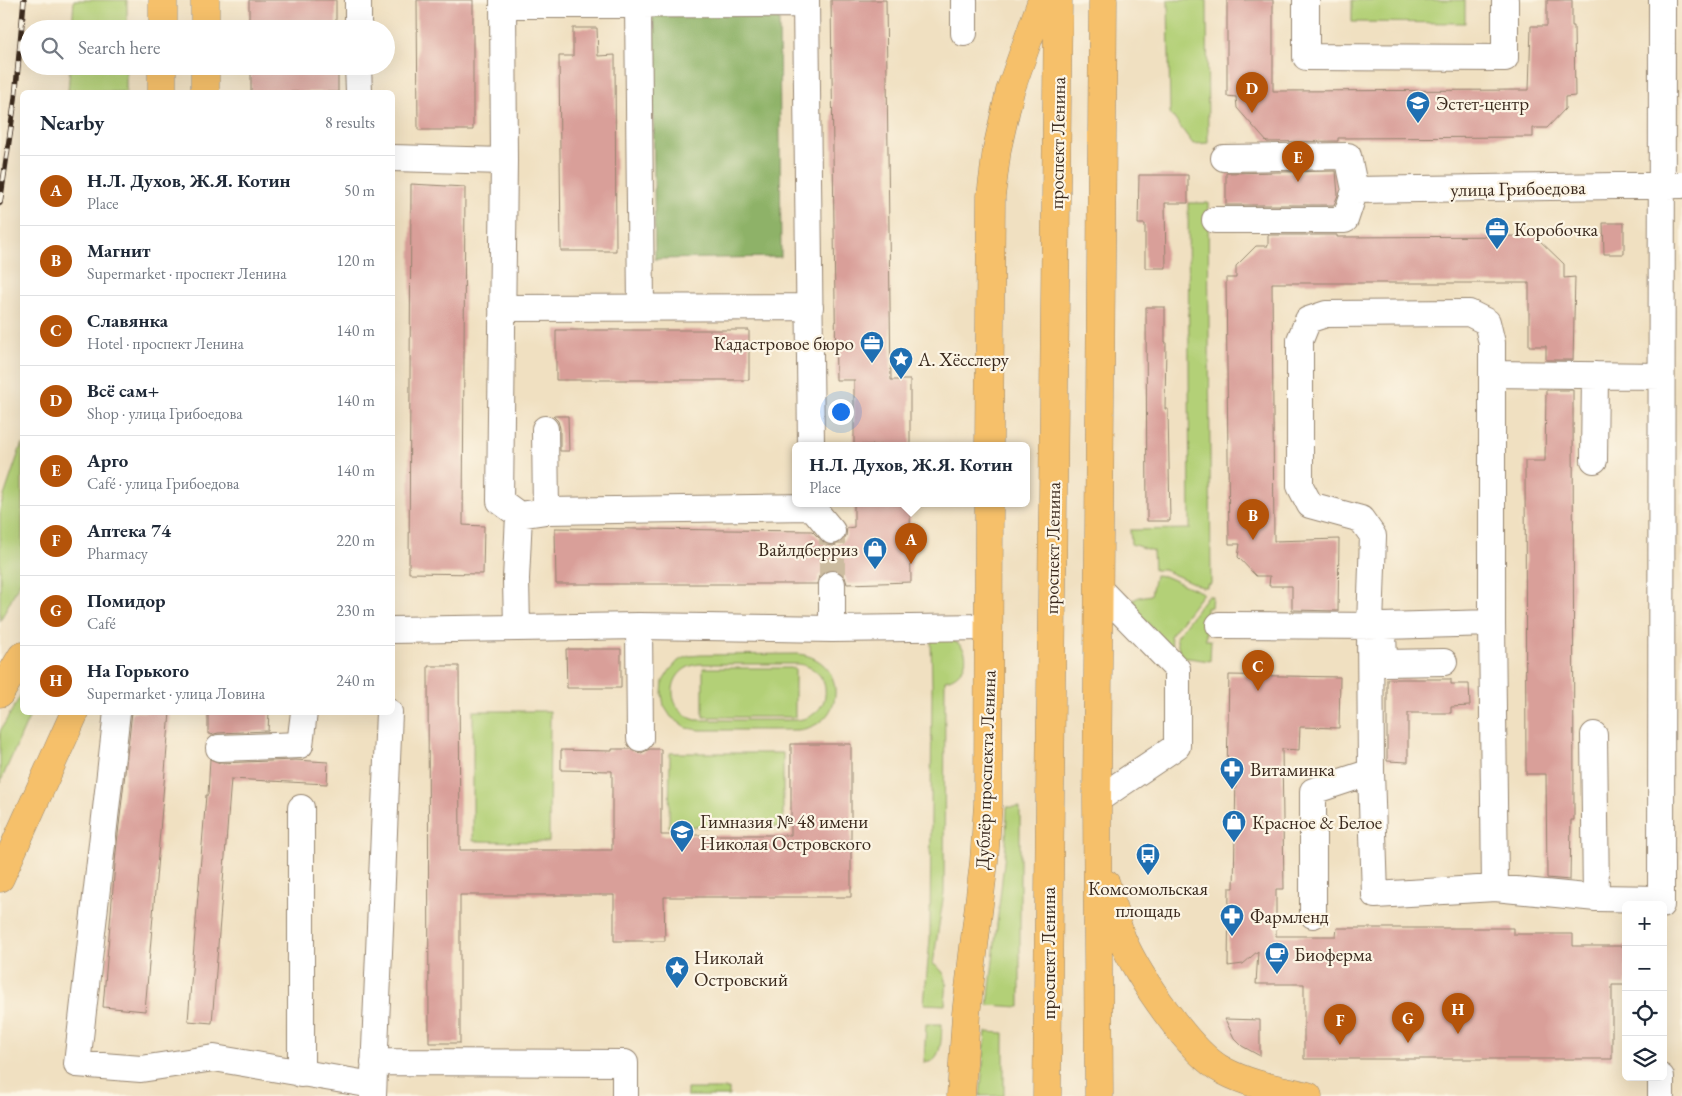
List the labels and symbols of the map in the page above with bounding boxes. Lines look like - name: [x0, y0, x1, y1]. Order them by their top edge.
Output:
- pin: D: [1236, 72, 1268, 113]
- street label: проспект Ленина: [1044, 76, 1071, 209]
- school or university icon: Эстет-центр: [1405, 90, 1431, 124]
- place label: Эстет-центр: [1436, 91, 1529, 116]
- pin: E: [1282, 141, 1314, 182]
- street label: улица Грибоедова: [1450, 175, 1586, 202]
- office icon: Коробочка: [1484, 216, 1510, 250]
- place label: Коробочка: [1514, 217, 1599, 242]
- office icon: Кадастровое бюро: [859, 330, 885, 364]
- place label: Кадастровое бюро: [713, 331, 854, 356]
- place icon: А. Хёсслеру: [888, 346, 914, 380]
- place label: А. Хёсслеру: [917, 347, 1010, 372]
- your location: [828, 399, 854, 425]
- street label: проспект Ленина: [1039, 481, 1066, 614]
- pin: B: [1237, 499, 1269, 540]
- pin: A: [895, 523, 927, 564]
- shop icon: Вайлдберриз: [862, 536, 888, 570]
- place label: Вайлдберриз: [758, 537, 858, 562]
- pin: C: [1242, 650, 1274, 691]
- street label: Дублёр проспекта Ленина: [970, 669, 1002, 871]
- pharmacy icon: Витаминка: [1219, 756, 1245, 790]
- place label: Витаминка: [1250, 757, 1335, 782]
- place label: Гимназия № 48 имени Николая Островского: [700, 809, 871, 856]
- shop icon: Красное & Белое: [1221, 809, 1247, 843]
- place label: Красное & Белое: [1252, 810, 1382, 835]
- school or university icon: Гимназия № 48 имени Николая Островского: [669, 819, 695, 853]
- bus stop icon: Комсомольская площадь: [1135, 842, 1161, 876]
- place label: Комсомольская площадь: [1088, 876, 1208, 923]
- street label: проспект Ленина: [1036, 886, 1061, 1019]
- pharmacy icon: Фармленд: [1219, 903, 1245, 937]
- place label: Фармленд: [1250, 904, 1329, 929]
- cafe icon: Биоферма: [1264, 941, 1290, 975]
- place label: Биоферма: [1294, 942, 1373, 967]
- place label: Николай Островский: [694, 945, 788, 992]
- place icon: Николай Островский: [664, 955, 690, 989]
- pin: H: [1442, 993, 1474, 1034]
- pin: G: [1392, 1002, 1424, 1043]
- pin: F: [1324, 1004, 1356, 1045]

